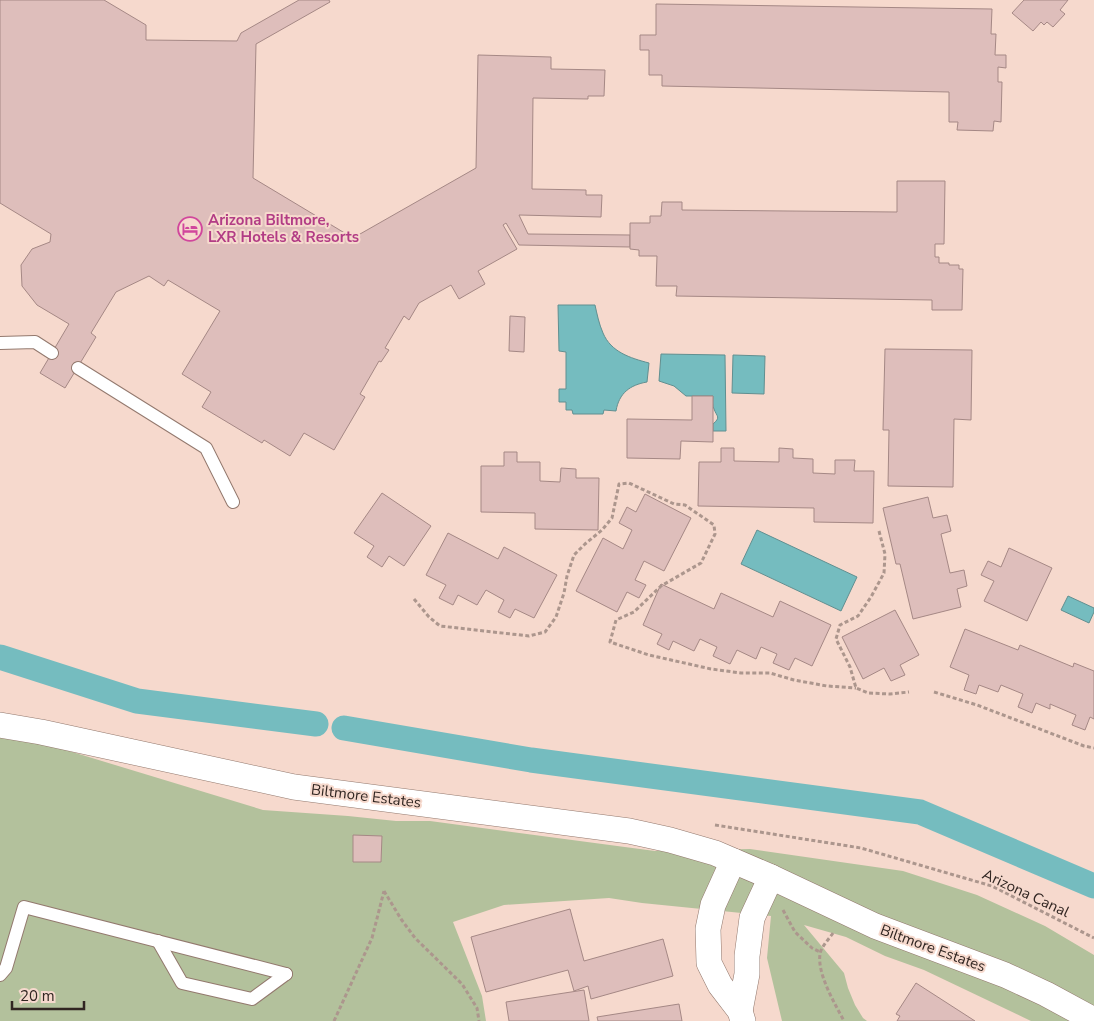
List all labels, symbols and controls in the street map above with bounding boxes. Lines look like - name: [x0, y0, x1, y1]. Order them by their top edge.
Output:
- place label: Arizona Biltmore, LXR Hotels & Resorts: [208, 210, 359, 247]
- hotel icon: Arizona Biltmore, LXR Hotels & Resorts: [177, 216, 203, 242]
- street label: Biltmore Estates: [310, 779, 422, 813]
- street label: Arizona Canal: [979, 864, 1073, 922]
- street label: Biltmore Estates: [878, 920, 988, 976]
- scale bar: [12, 978, 85, 1010]
- text: 20 m: [20, 986, 55, 1006]

